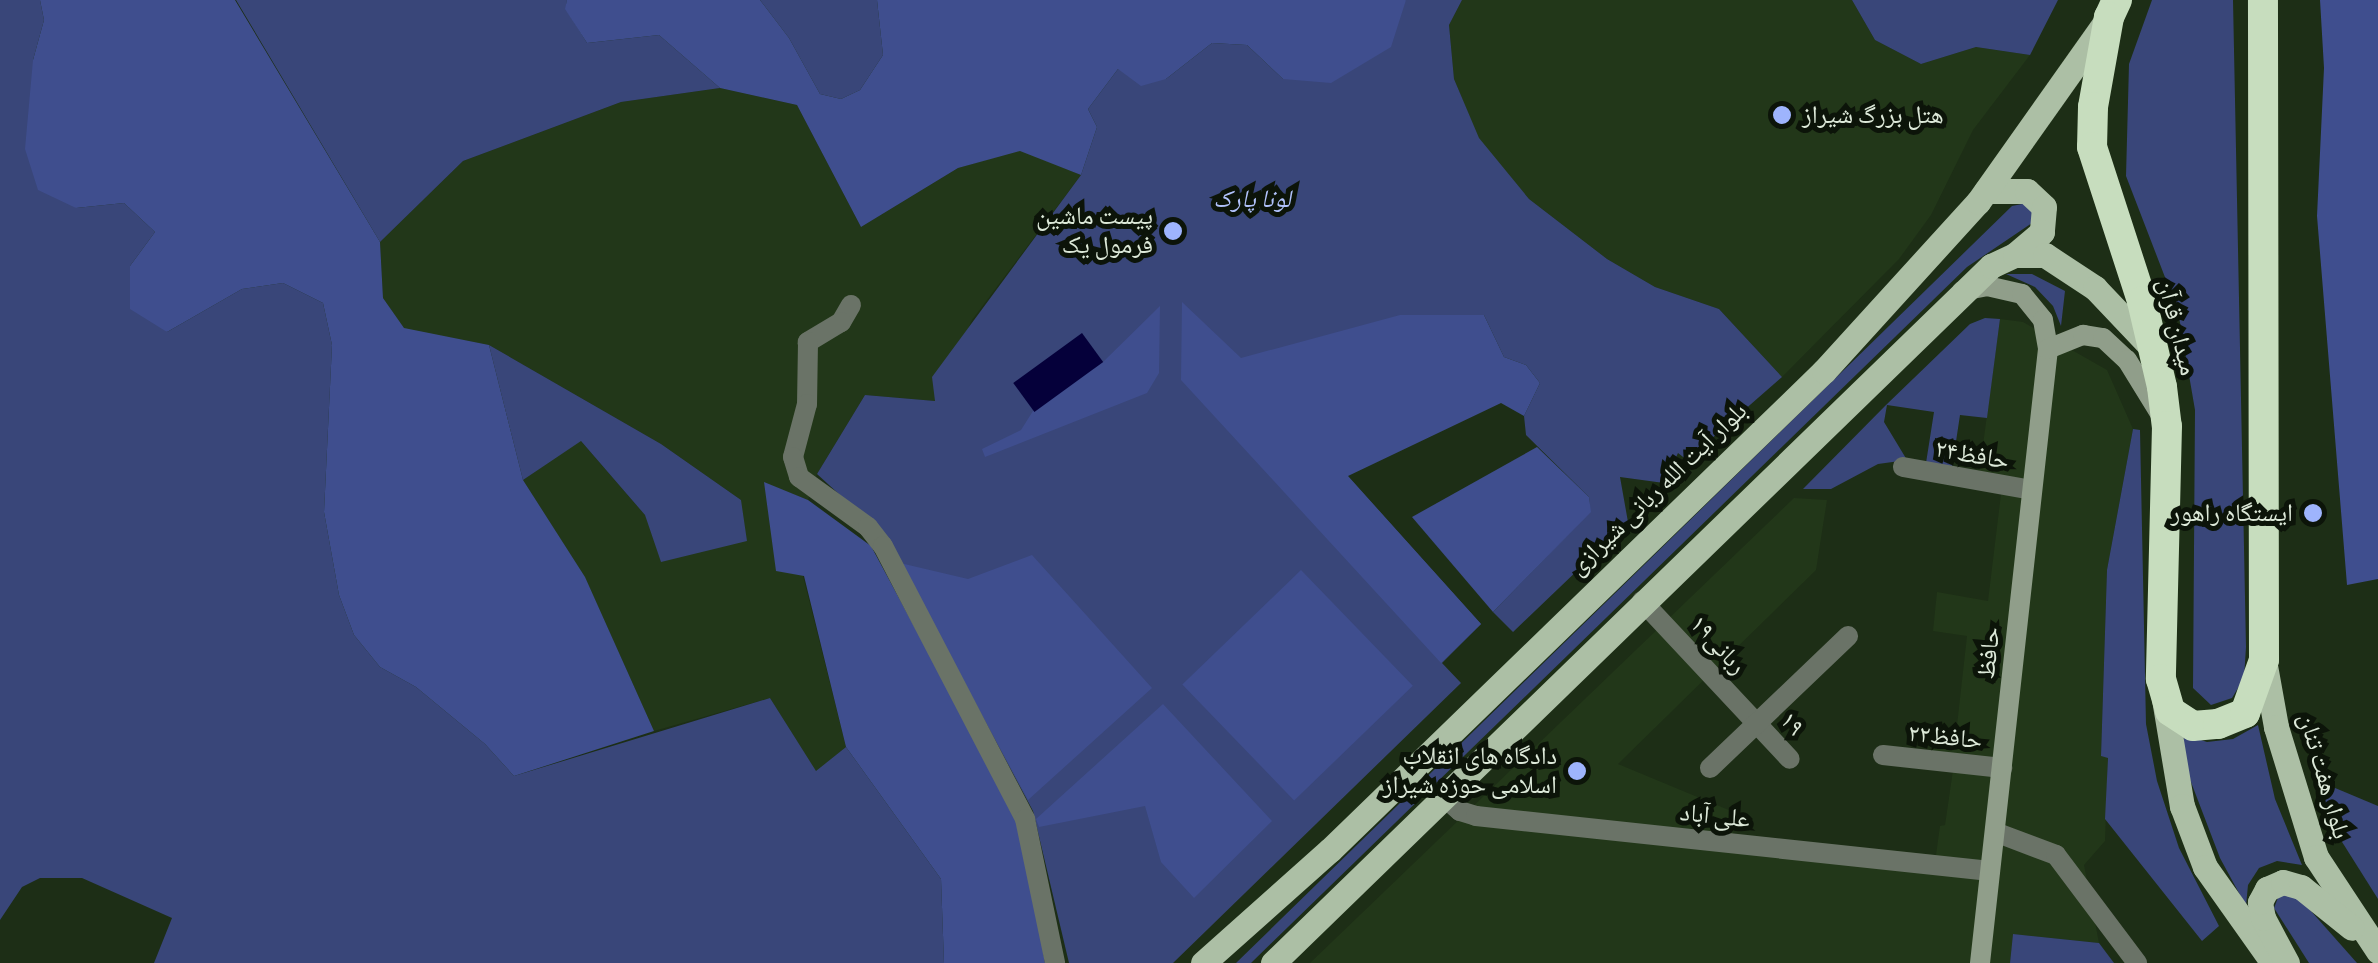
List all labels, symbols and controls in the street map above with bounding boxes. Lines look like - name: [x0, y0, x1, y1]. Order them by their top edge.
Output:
- place label: هتل بزرگ شیراز: [1802, 100, 1944, 130]
- marker: هتل بزرگ شیراز: [1771, 104, 1793, 126]
- park label: لونا پارک: [1213, 184, 1291, 214]
- place label: پیست ماشین فرمول یک: [1036, 202, 1153, 261]
- marker: پیست ماشین فرمول یک: [1162, 220, 1184, 242]
- street label: میدان قرآن: [2151, 275, 2203, 379]
- street label: بلوار آیت الله ربانی شیرازی: [1563, 396, 1753, 582]
- street label: حافظ۲۴: [1933, 434, 2011, 476]
- place label: ایستگاه راهور: [2171, 498, 2293, 528]
- marker: ایستگاه راهور: [2302, 502, 2324, 524]
- street label: ربانی۱۹: [1683, 609, 1753, 681]
- street label: حافظ: [1971, 626, 2007, 680]
- street label: ۱۹: [1773, 706, 1811, 742]
- street label: بلوار هفت تنان: [2292, 710, 2356, 842]
- street label: حافظ۲۲: [1906, 718, 1984, 756]
- place label: دادگاه های انقلاب اسلامی حوزه شیراز: [1383, 742, 1557, 801]
- marker: دادگاه های انقلاب اسلامی حوزه شیراز: [1566, 760, 1588, 782]
- street label: علی آباد: [1679, 797, 1751, 835]

